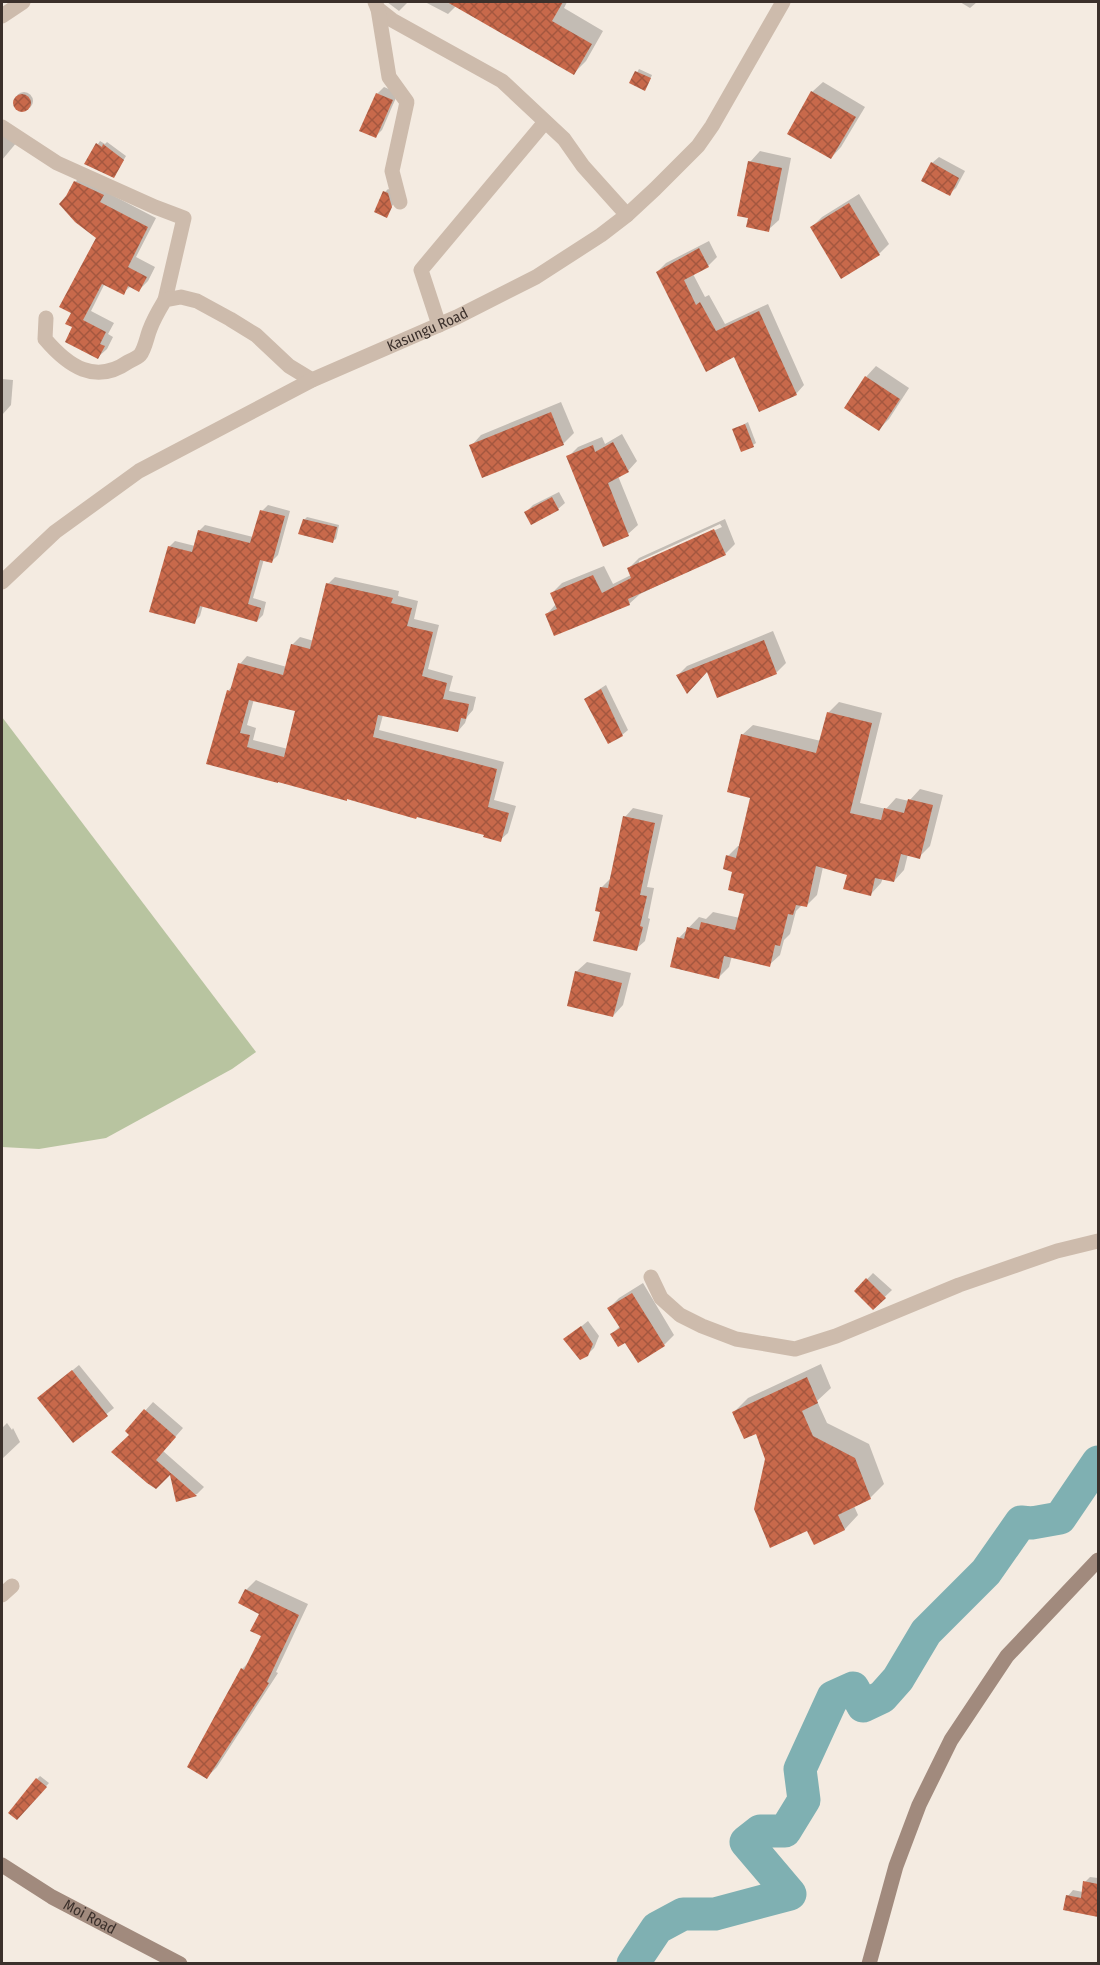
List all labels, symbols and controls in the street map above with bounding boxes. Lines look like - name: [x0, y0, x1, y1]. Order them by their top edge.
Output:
- street label: Kasungu Road: [384, 304, 471, 355]
- street label: Moi Road: [60, 1896, 119, 1938]

